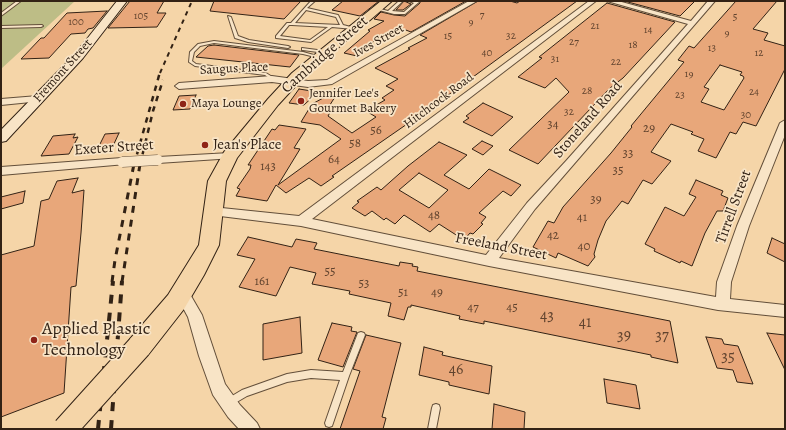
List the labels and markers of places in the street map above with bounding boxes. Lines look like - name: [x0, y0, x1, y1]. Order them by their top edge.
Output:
- place label: Jennifer Lee's Gourmet Bakery: [309, 86, 396, 117]
- place label: Maya Lounge: [191, 96, 261, 112]
- marker: Jennifer Lee's Gourmet Bakery: [296, 96, 306, 106]
- marker: Maya Lounge: [178, 99, 188, 109]
- place label: Jean's Place: [213, 136, 281, 154]
- marker: Jean's Place: [200, 140, 210, 150]
- place label: Applied Plastic Technology: [42, 319, 151, 362]
- marker: Applied Plastic Technology: [29, 335, 39, 345]

